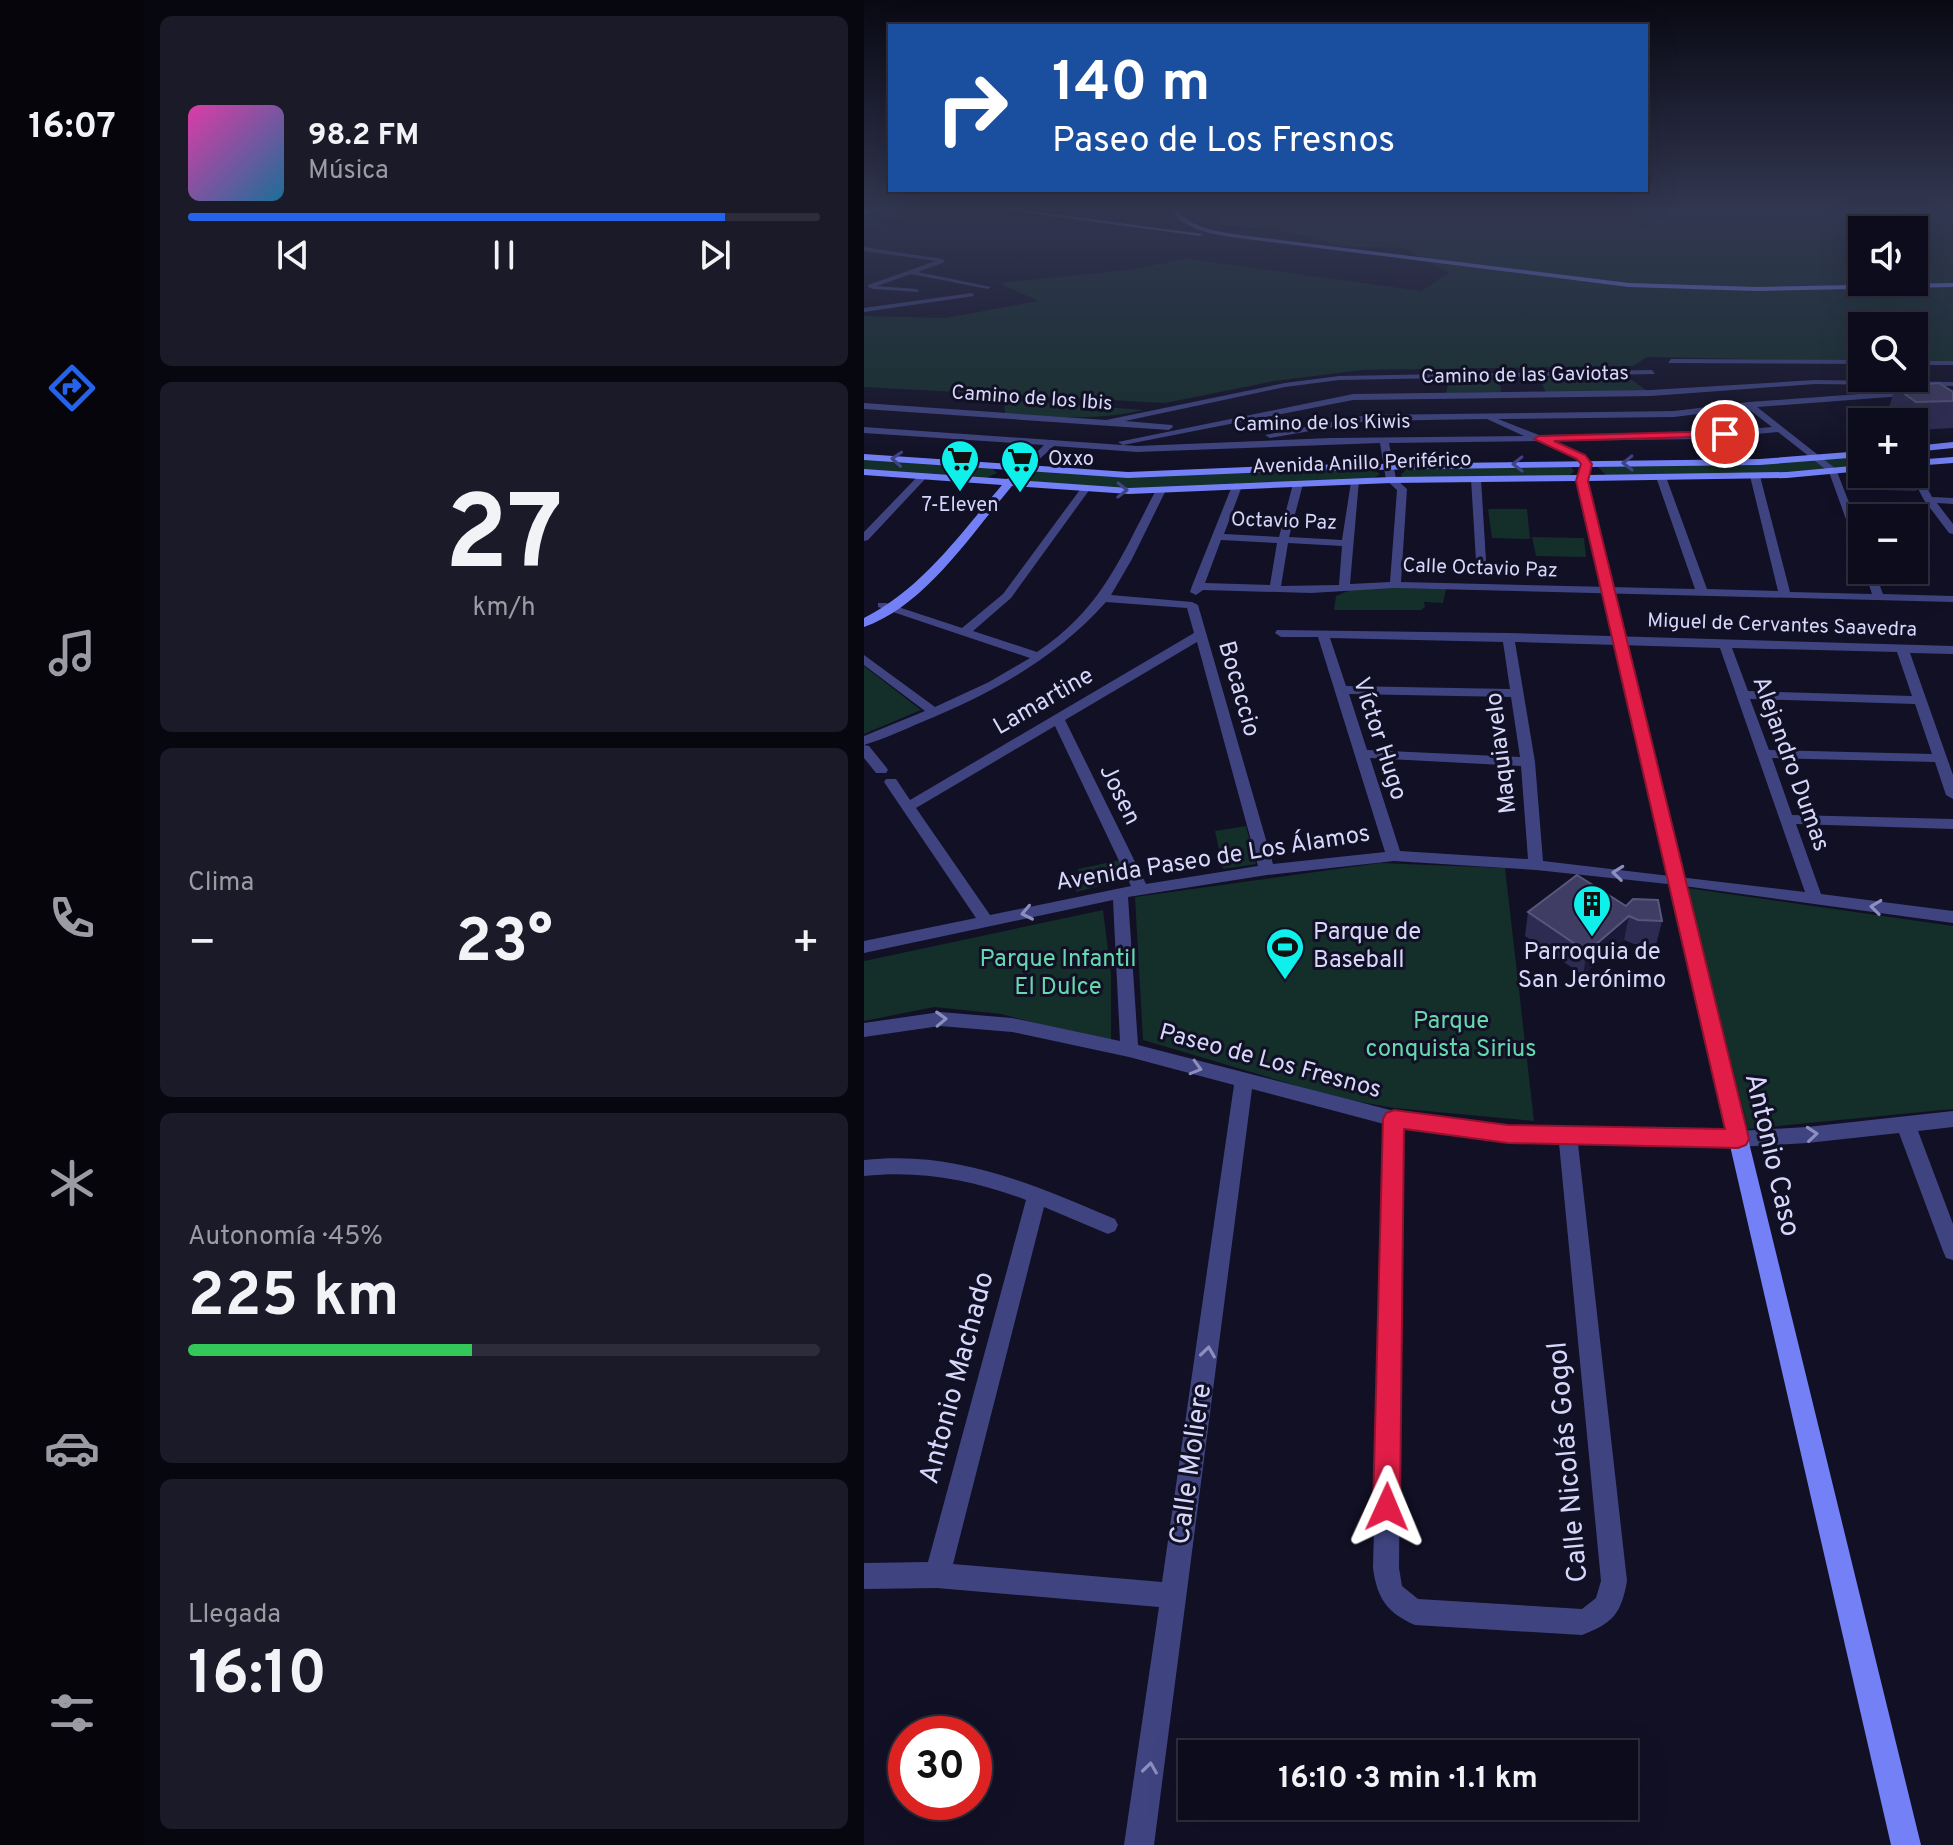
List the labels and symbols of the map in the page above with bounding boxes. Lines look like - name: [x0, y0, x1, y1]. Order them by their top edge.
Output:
- street label: Camino de las Gaviotas: [1421, 361, 1629, 391]
- street label: Camino de los Ibis: [951, 380, 1113, 418]
- pin: [1691, 400, 1759, 468]
- street label: Camino de los Kiwis: [1233, 409, 1411, 439]
- supermarket icon: 7-Eleven: [939, 438, 981, 493]
- supermarket icon: Oxxo: [999, 439, 1041, 494]
- place label: Oxxo: [1048, 447, 1094, 473]
- street label: Avenida Anillo Periférico: [1252, 447, 1472, 481]
- one-way arrow: [890, 451, 903, 468]
- one-way arrow: [1621, 454, 1634, 472]
- one-way arrow: [1511, 456, 1524, 473]
- one-way arrow: [1116, 482, 1129, 499]
- place label: 7-Eleven: [921, 493, 999, 519]
- street label: Octavio Paz: [1231, 507, 1337, 537]
- street label: Calle Octavio Paz: [1402, 553, 1558, 585]
- street label: Miguel de Cervantes Saavedra: [1647, 608, 1917, 644]
- street label: Bocaccio: [1210, 638, 1266, 740]
- street label: Lamartine: [988, 661, 1100, 743]
- street label: Alejandro Dumas: [1744, 672, 1836, 856]
- street label: Víctor Hugo: [1345, 674, 1413, 804]
- street label: Maquiavelo: [1480, 691, 1524, 815]
- street label: Josen: [1092, 760, 1146, 830]
- street label: Avenida Paseo de Los Álamos: [1053, 817, 1372, 899]
- one-way arrow: [1611, 865, 1624, 882]
- building icon: Parroquia de San Jerónimo: [1571, 883, 1613, 938]
- one-way arrow: [1869, 899, 1882, 916]
- one-way arrow: [1021, 904, 1035, 921]
- place label: Parque de Baseball: [1313, 918, 1421, 976]
- sports icon: Parque de Baseball: [1264, 926, 1306, 981]
- place label: Parroquia de San Jerónimo: [1518, 938, 1666, 996]
- park label: Parque Infantil El Dulce: [979, 945, 1137, 1003]
- park label: Parque conquista Sirius: [1365, 1007, 1537, 1065]
- one-way arrow: [935, 1011, 948, 1028]
- street label: Paseo de Los Fresnos: [1156, 1018, 1384, 1106]
- one-way arrow: [1188, 1059, 1202, 1075]
- street label: Antonio Caso: [1735, 1070, 1807, 1240]
- one-way arrow: [1806, 1126, 1819, 1143]
- street label: Antonio Machado: [912, 1268, 1004, 1488]
- street label: Calle Nicolás Gogol: [1541, 1340, 1597, 1584]
- one-way arrow: [1199, 1345, 1216, 1359]
- street label: Calle Moliere: [1163, 1381, 1221, 1547]
- position arrow: [1345, 1465, 1429, 1549]
- speed limit sign: 30: [888, 1716, 992, 1820]
- one-way arrow: [1141, 1761, 1158, 1775]

